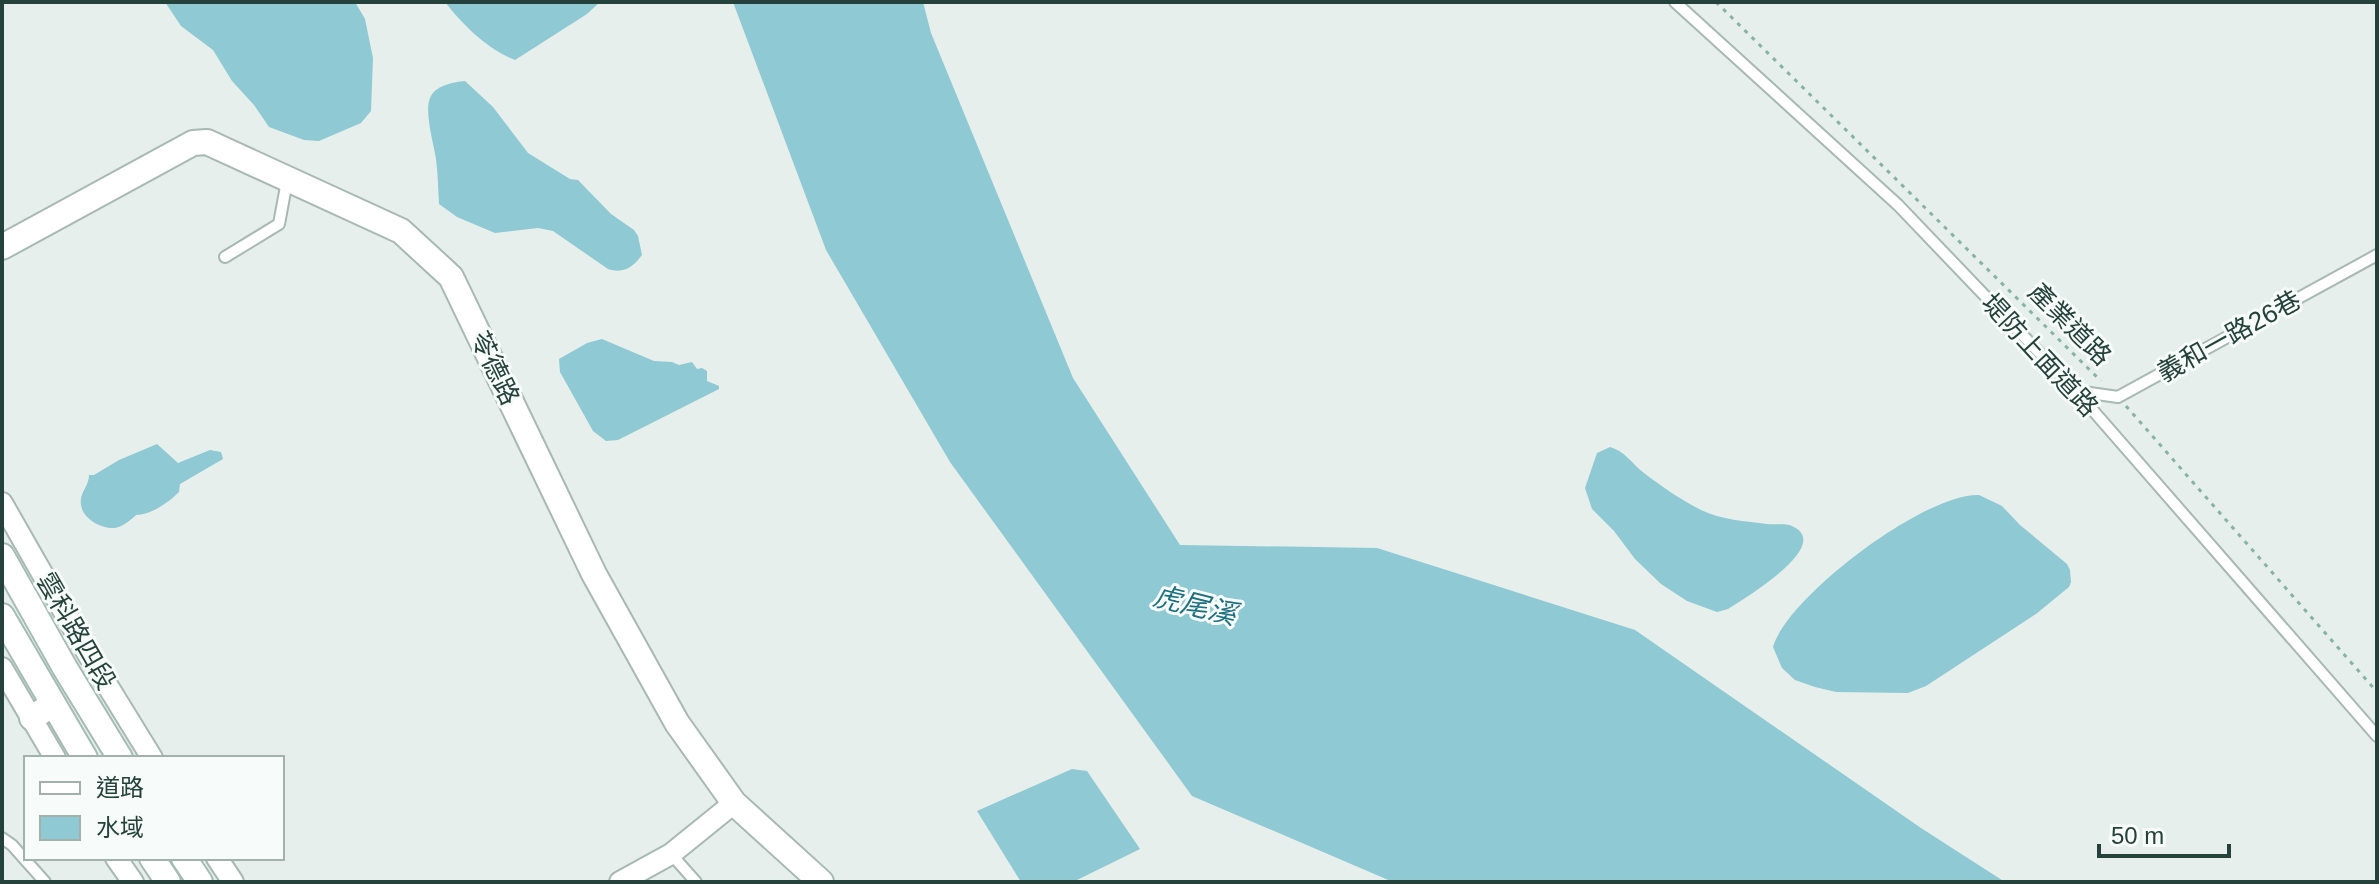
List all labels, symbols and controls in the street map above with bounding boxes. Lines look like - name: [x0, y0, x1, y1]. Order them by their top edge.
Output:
- street label: 產業道路: [2023, 277, 2117, 371]
- street label: 義和一路26巷: [2152, 284, 2306, 388]
- street label: 堤防上面道路: [1976, 288, 2104, 422]
- street label: 苓德路: [464, 326, 526, 410]
- street label: 雲科路四段: [31, 567, 121, 695]
- water label: 虎尾溪: [1150, 580, 1243, 632]
- legend: [24, 756, 284, 860]
- text: 道路: [96, 774, 144, 801]
- scale bar: [2099, 808, 2229, 858]
- text: 水域: [96, 814, 144, 841]
- text: 50 m: [2111, 822, 2164, 849]

